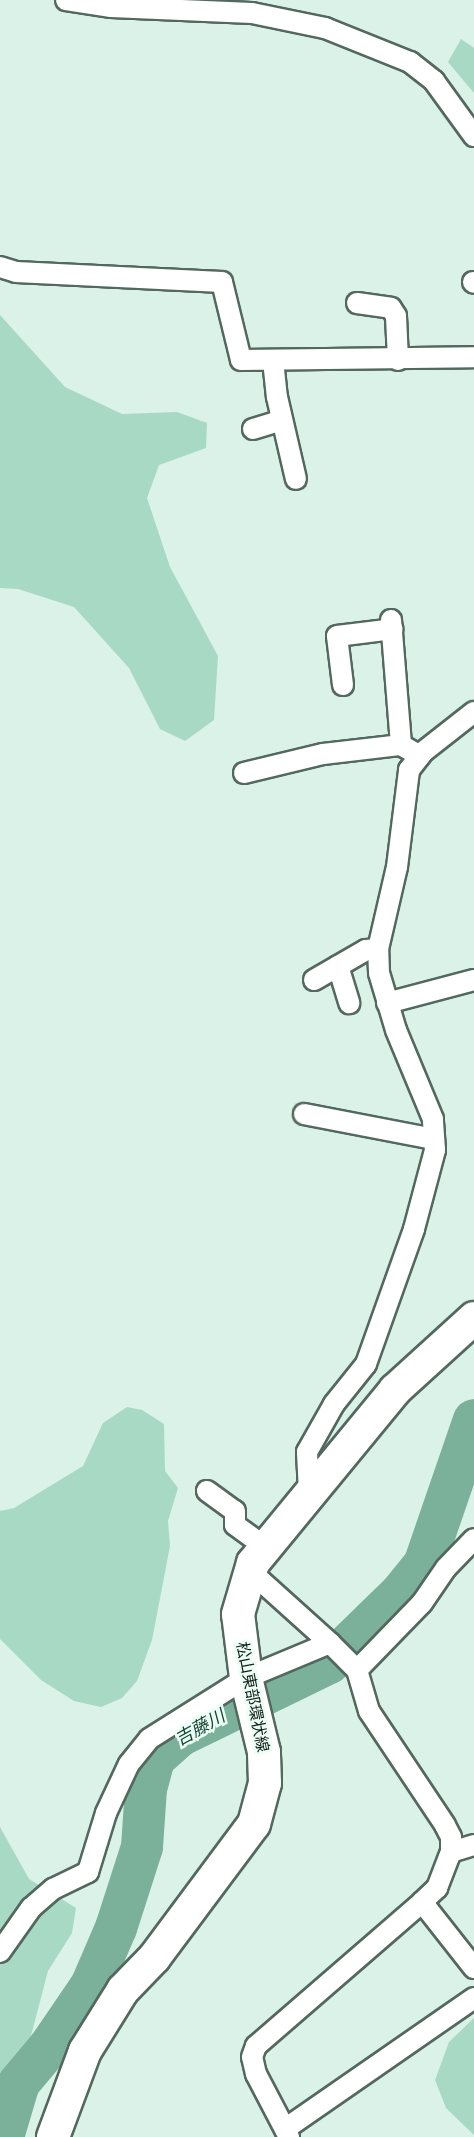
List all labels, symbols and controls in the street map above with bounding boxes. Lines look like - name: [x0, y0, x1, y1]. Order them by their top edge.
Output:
- street label: 松山東部環状線: [232, 1640, 272, 1754]
- water label: 吉藤川: [171, 1705, 229, 1751]

